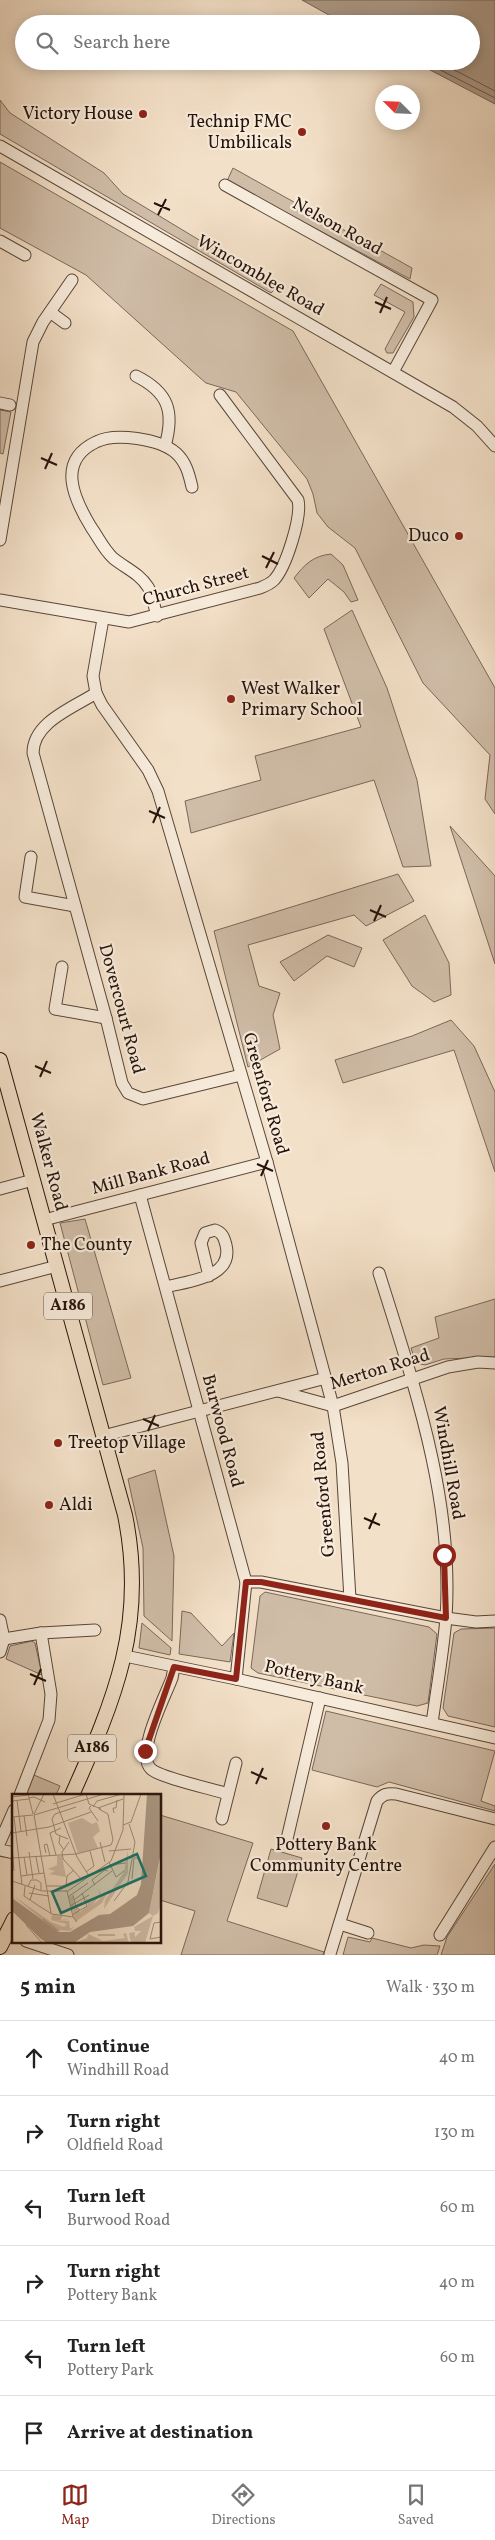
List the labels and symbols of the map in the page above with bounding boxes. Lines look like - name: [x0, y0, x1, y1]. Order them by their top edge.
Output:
- north arrow: [375, 85, 420, 130]
- place label: Victory House: [23, 102, 133, 127]
- marker: Victory House: [137, 108, 149, 120]
- place label: Technip FMC Umbilicals: [187, 110, 292, 156]
- marker: Technip FMC Umbilicals: [296, 126, 308, 138]
- street label: Nelson Road: [287, 192, 387, 262]
- street label: Wincomblee Road: [192, 229, 328, 323]
- place label: Duco: [408, 524, 449, 549]
- marker: Duco: [453, 530, 465, 542]
- street label: Church Street: [140, 561, 252, 613]
- place label: West Walker Primary School: [241, 677, 362, 723]
- marker: West Walker Primary School: [225, 693, 237, 705]
- street label: Dovercourt Road: [92, 941, 150, 1077]
- street label: Greenford Road: [236, 1030, 294, 1158]
- street label: Walker Road: [23, 1110, 73, 1214]
- street label: Mill Bank Road: [89, 1146, 213, 1202]
- place label: The County: [41, 1233, 133, 1258]
- marker: The County: [25, 1239, 37, 1251]
- road number: A186: [44, 1292, 92, 1320]
- street label: Merton Road: [327, 1343, 433, 1397]
- street label: Burwood Road: [195, 1372, 249, 1490]
- street label: Windhill Road: [426, 1404, 470, 1522]
- street label: Greenford Road: [306, 1430, 342, 1558]
- place label: Treetop Village: [68, 1431, 186, 1456]
- marker: Treetop Village: [52, 1437, 64, 1449]
- place label: Aldi: [59, 1493, 93, 1518]
- marker: Aldi: [43, 1499, 55, 1511]
- route start: [433, 1544, 456, 1567]
- street label: Pottery Bank: [262, 1654, 366, 1702]
- road number: A186: [68, 1735, 116, 1762]
- route end: [134, 1740, 157, 1763]
- inset map: [12, 1794, 161, 1942]
- marker: Pottery Bank Community Centre: [320, 1820, 332, 1832]
- place label: Pottery Bank Community Centre: [250, 1833, 402, 1879]

